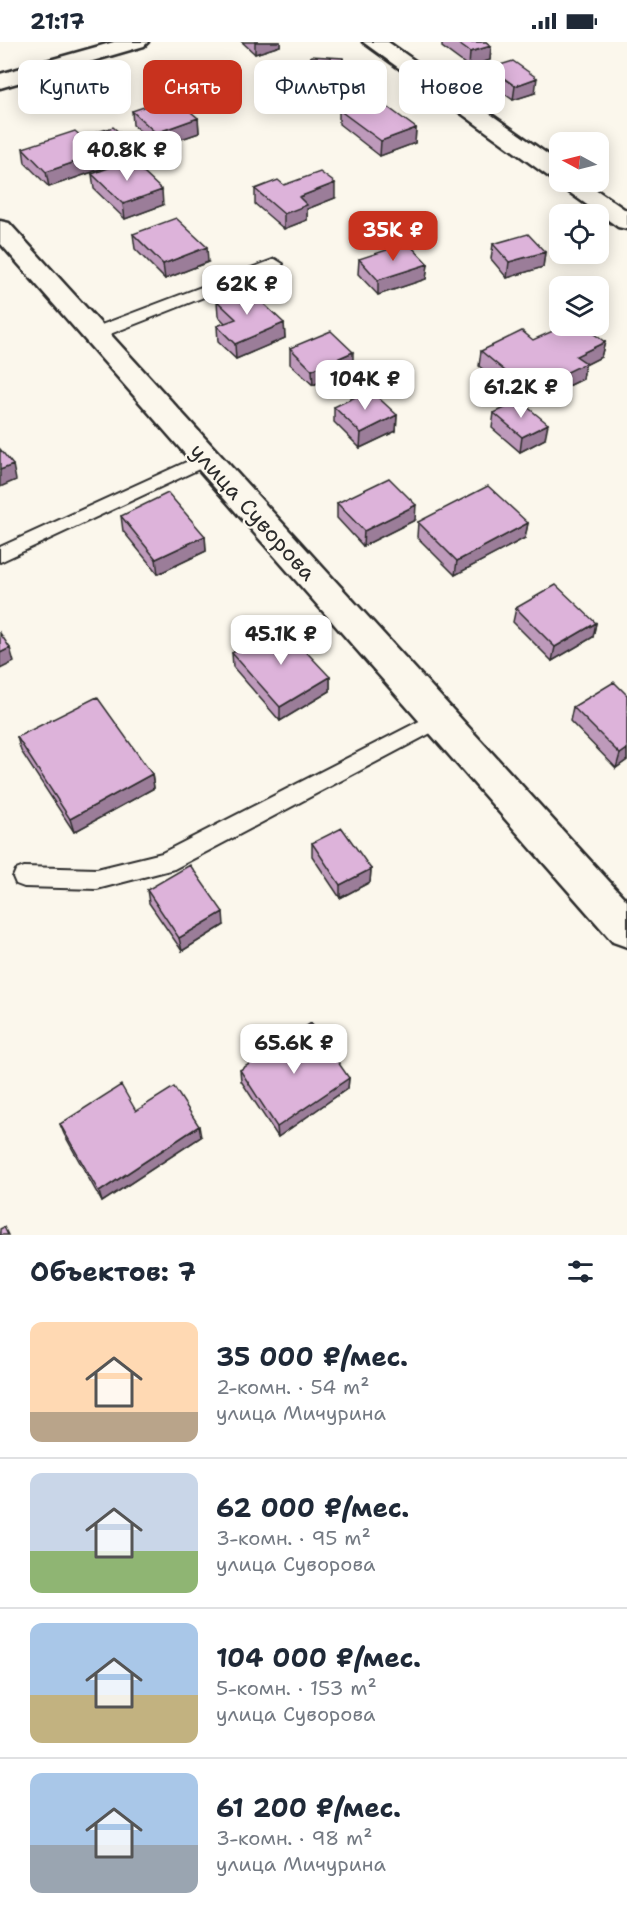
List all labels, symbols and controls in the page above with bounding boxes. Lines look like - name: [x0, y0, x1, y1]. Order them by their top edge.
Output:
- text: 21:17: [30, 7, 85, 36]
- chip: Купить: [18, 60, 131, 114]
- chip: Снять: [143, 60, 242, 114]
- chip: Фильтры: [254, 60, 387, 114]
- chip: Новое: [399, 60, 505, 114]
- pin: 40.8K ₽: [72, 131, 182, 182]
- north arrow: [549, 132, 609, 192]
- map controls: [549, 132, 609, 336]
- text: 40.8K ₽: [87, 137, 167, 163]
- button: locate: [549, 204, 609, 264]
- pin: 35K ₽: [351, 211, 435, 262]
- text: 35K ₽: [363, 217, 423, 243]
- pin: 62K ₽: [205, 265, 289, 316]
- text: 62K ₽: [216, 271, 278, 297]
- button: layers: [549, 276, 609, 336]
- pin: 104K ₽: [316, 360, 414, 411]
- text: 104K ₽: [330, 366, 400, 392]
- pin: 61.2K ₽: [466, 368, 576, 419]
- text: 61.2K ₽: [484, 374, 558, 400]
- street label: улица Суворова: [184, 437, 323, 587]
- pin: 45.1K ₽: [226, 615, 336, 666]
- text: 45.1K ₽: [245, 621, 317, 647]
- pin: 65.6K ₽: [239, 1024, 349, 1075]
- text: 65.6K ₽: [254, 1030, 334, 1056]
- text: Объектов: 7: [30, 1254, 196, 1289]
- icon: filters: [564, 1255, 597, 1288]
- text: 35 000 ₽/мес.: [216, 1339, 408, 1374]
- icon: home: [78, 1346, 150, 1418]
- text: 2-комн. · 54 m²: [216, 1374, 370, 1400]
- text: улица Мичурина: [216, 1400, 386, 1426]
- text: 62 000 ₽/мес.: [216, 1490, 409, 1525]
- icon: home: [78, 1497, 150, 1569]
- text: 3-комн. · 95 m²: [216, 1525, 371, 1551]
- text: улица Суворова: [216, 1551, 376, 1577]
- text: 104 000 ₽/мес.: [216, 1640, 421, 1675]
- icon: home: [78, 1647, 150, 1719]
- text: 5-комн. · 153 m²: [216, 1675, 377, 1701]
- text: улица Суворова: [216, 1701, 376, 1727]
- text: 61 200 ₽/мес.: [216, 1790, 401, 1825]
- icon: home: [78, 1797, 150, 1869]
- text: 3-комн. · 98 m²: [216, 1825, 373, 1851]
- text: улица Мичурина: [216, 1851, 386, 1877]

